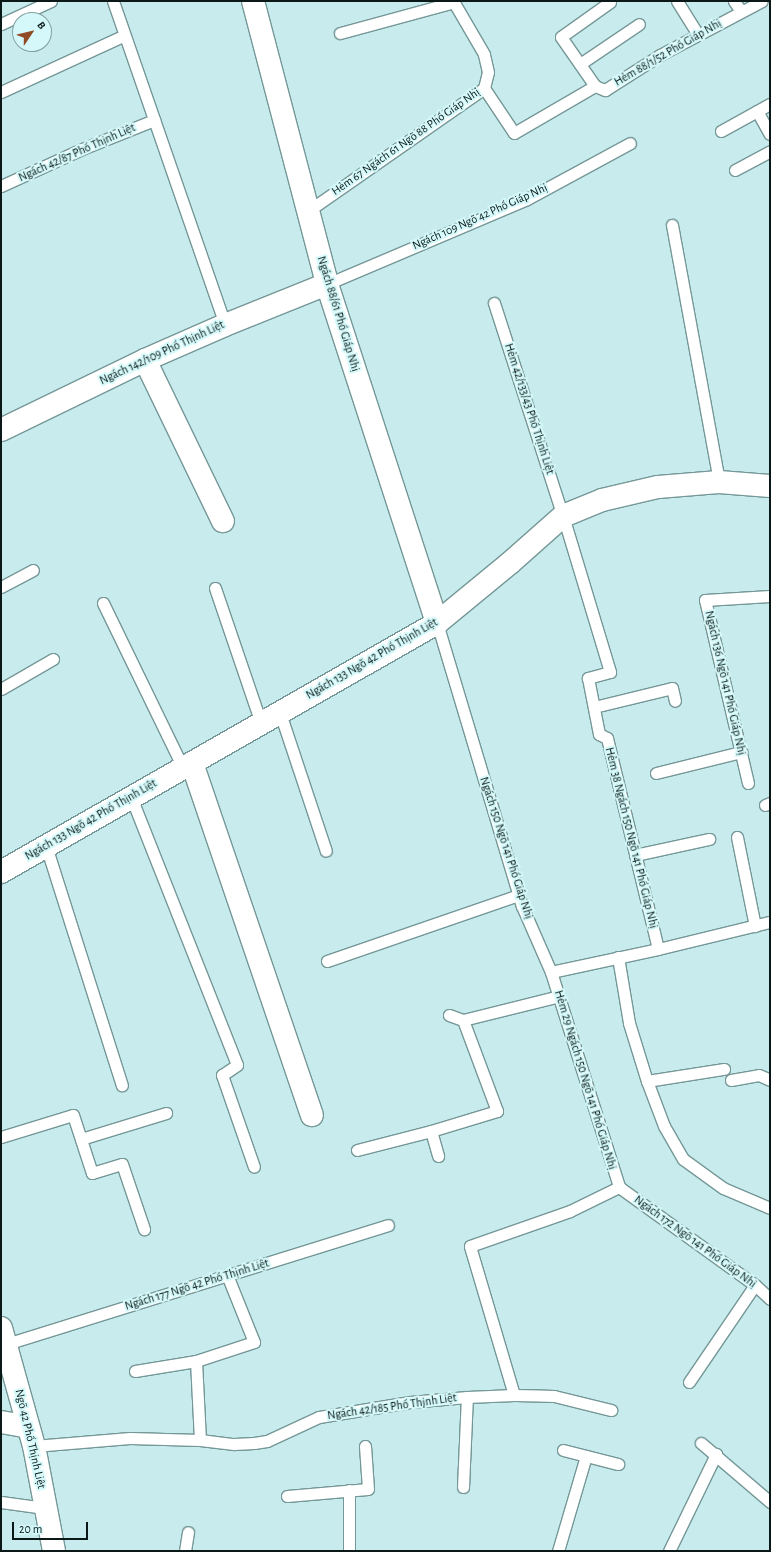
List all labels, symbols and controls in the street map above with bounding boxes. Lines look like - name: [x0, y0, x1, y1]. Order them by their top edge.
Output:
- north arrow: [12, 12, 52, 52]
- street label: Hẻm 88/1/52 Phố Giáp Nhị: [612, 16, 724, 90]
- text: B: [35, 20, 48, 31]
- street label: Hẻm 67 Ngách 61 Ngõ 88 Phố Giáp Nhị: [329, 85, 483, 199]
- street label: Ngách 42/87 Phố Thịnh Liệt: [16, 121, 138, 185]
- street label: Ngách 109 Ngõ 42 Phố Giáp Nhị: [410, 181, 550, 253]
- street label: Ngách 88/61 Phố Giáp Nhị: [314, 255, 362, 373]
- street label: Ngách 142/109 Phố Thịnh Liệt: [97, 318, 227, 388]
- street label: Hẻm 42/133/43 Phố Thịnh Liệt: [501, 342, 557, 476]
- street label: Ngách 136 Ngõ 141 Phố Giáp Nhị: [701, 609, 749, 757]
- street label: Ngách 133 Ngõ 42 Phố Thịnh Liệt: [304, 615, 440, 703]
- street label: Hẻm 38 Ngách 150 Ngõ 141 Phố Giáp Nhị: [601, 746, 661, 930]
- street label: Ngách 150 Ngõ 141 Phố Giáp Nhị: [476, 775, 536, 921]
- street label: Ngách 133 Ngõ 42 Phố Thịnh Liệt: [23, 776, 159, 864]
- street label: Hẻm 29 Ngách 150 Ngõ 141 Phố Giáp Nhị: [551, 989, 619, 1171]
- street label: Ngách 172 Ngõ 141 Phố Giáp Nhị: [631, 1193, 759, 1291]
- street label: Ngách 177 Ngõ 42 Phố Thịnh Liệt: [123, 1256, 271, 1314]
- street label: Ngõ 42 Phố Thịnh Liệt: [12, 1388, 48, 1490]
- street label: Ngách 42/185 Phố Thįnh Liệt: [326, 1391, 458, 1423]
- scale bar: [14, 1514, 90, 1540]
- text: 20 m: [19, 1523, 42, 1535]

